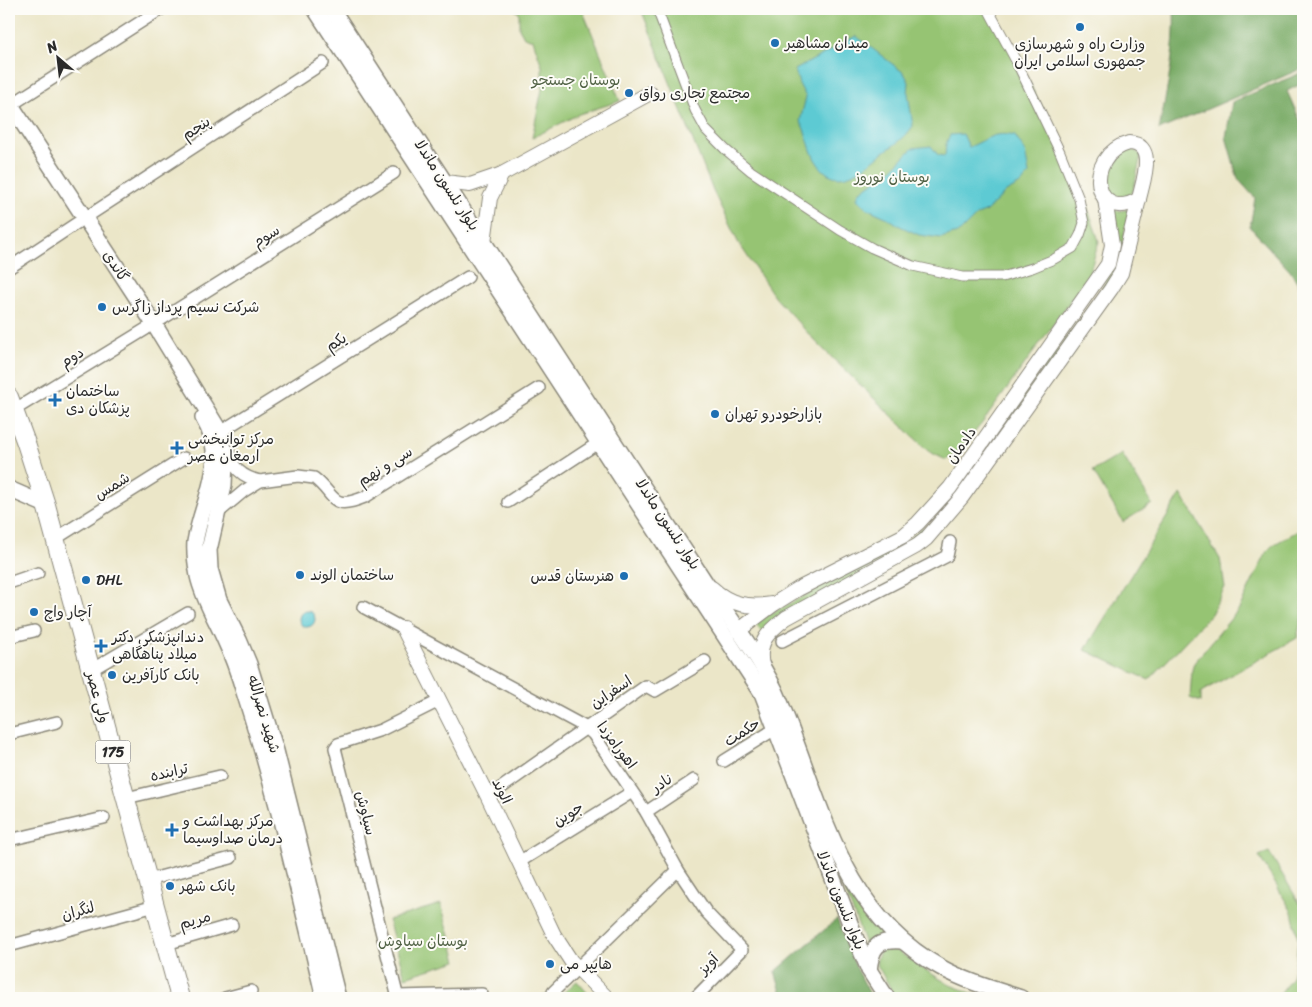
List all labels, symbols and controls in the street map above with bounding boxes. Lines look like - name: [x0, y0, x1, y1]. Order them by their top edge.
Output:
- marker: وزارت راه و شهرسازی جمهوری اسلامی ایران: [1074, 21, 1086, 33]
- place label: میدان مشاهیر: [783, 30, 869, 56]
- place label: وزارت راه و شهرسازی جمهوری اسلامی ایران: [1014, 31, 1146, 74]
- north arrow: [32, 32, 82, 82]
- text: N: [41, 34, 63, 61]
- marker: میدان مشاهیر: [769, 37, 781, 49]
- park label: بوستان جستجو: [531, 67, 620, 93]
- place label: مجتمع تجاری رواق: [639, 80, 750, 106]
- marker: مجتمع تجاری رواق: [623, 87, 635, 99]
- street label: پنجم: [176, 109, 216, 147]
- street label: بلوار نلسون ماندلا: [407, 134, 487, 236]
- park label: بوستان نوروز: [853, 164, 930, 190]
- street label: سوم: [247, 217, 285, 255]
- street label: گاندی: [96, 245, 136, 287]
- place label: شرکت نسیم پرداز زاگرس: [112, 294, 259, 320]
- marker: شرکت نسیم پرداز زاگرس: [96, 301, 108, 313]
- street label: یکم: [320, 325, 352, 359]
- street label: دوم: [55, 340, 89, 374]
- place label: ساختمان پزشکان دی: [66, 378, 130, 421]
- marker: ساختمان پزشکان دی: [48, 393, 62, 407]
- place label: بازارخودرو تهران: [725, 401, 822, 427]
- marker: بازارخودرو تهران: [709, 408, 721, 420]
- street label: دادمان: [939, 421, 983, 469]
- place label: مرکز توانبخشی ارمغان عصر: [186, 426, 274, 469]
- street label: سی و نهم: [352, 439, 418, 493]
- marker: مرکز توانبخشی ارمغان عصر: [170, 441, 184, 455]
- street label: شمس: [89, 465, 135, 507]
- street label: بلوار نلسون ماندلا: [628, 473, 708, 575]
- place label: ساختمان الوند: [310, 562, 394, 588]
- place label: هنرستان قدس: [530, 563, 614, 589]
- place label: DHL: [96, 567, 123, 593]
- marker: ساختمان الوند: [294, 569, 306, 581]
- marker: هنرستان قدس: [618, 570, 630, 582]
- marker: DHL: [80, 574, 92, 586]
- place label: آچار واچ: [44, 599, 93, 625]
- marker: آچار واچ: [28, 606, 40, 618]
- place label: دندانپزشکی دکتر میلاد پناهگاهی: [111, 624, 204, 667]
- marker: دندانپزشکی دکتر میلاد پناهگاهی: [94, 639, 108, 653]
- place label: بانک کارآفرین: [122, 662, 200, 688]
- street label: ولی عصر: [78, 666, 117, 726]
- street label: اسفراین: [585, 668, 637, 716]
- marker: بانک کارآفرین: [106, 669, 118, 681]
- street label: شهید نصرالله: [240, 672, 288, 756]
- street label: حکمت: [718, 711, 766, 753]
- street label: اهورامزدا: [590, 715, 644, 775]
- road number: 175: [96, 740, 130, 764]
- street label: ترابنده: [147, 755, 191, 789]
- street label: نادر: [645, 766, 679, 801]
- street label: الوند: [484, 773, 520, 809]
- street label: سیاوش: [348, 788, 384, 838]
- street label: جوین: [547, 794, 589, 834]
- place label: مرکز بهداشت و درمان صداوسیما: [182, 808, 283, 851]
- marker: مرکز بهداشت و درمان صداوسیما: [165, 823, 179, 837]
- street label: بلوار نلسون ماندلا: [809, 846, 873, 954]
- place label: بانک شهر: [178, 873, 236, 899]
- marker: بانک شهر: [164, 880, 176, 892]
- street label: لنگران: [59, 894, 97, 928]
- street label: مریم: [176, 903, 214, 937]
- park label: بوستان سیاوش: [378, 928, 468, 954]
- street label: آویز: [690, 946, 726, 982]
- place label: هایپر می: [560, 951, 612, 977]
- marker: هایپر می: [544, 958, 556, 970]

